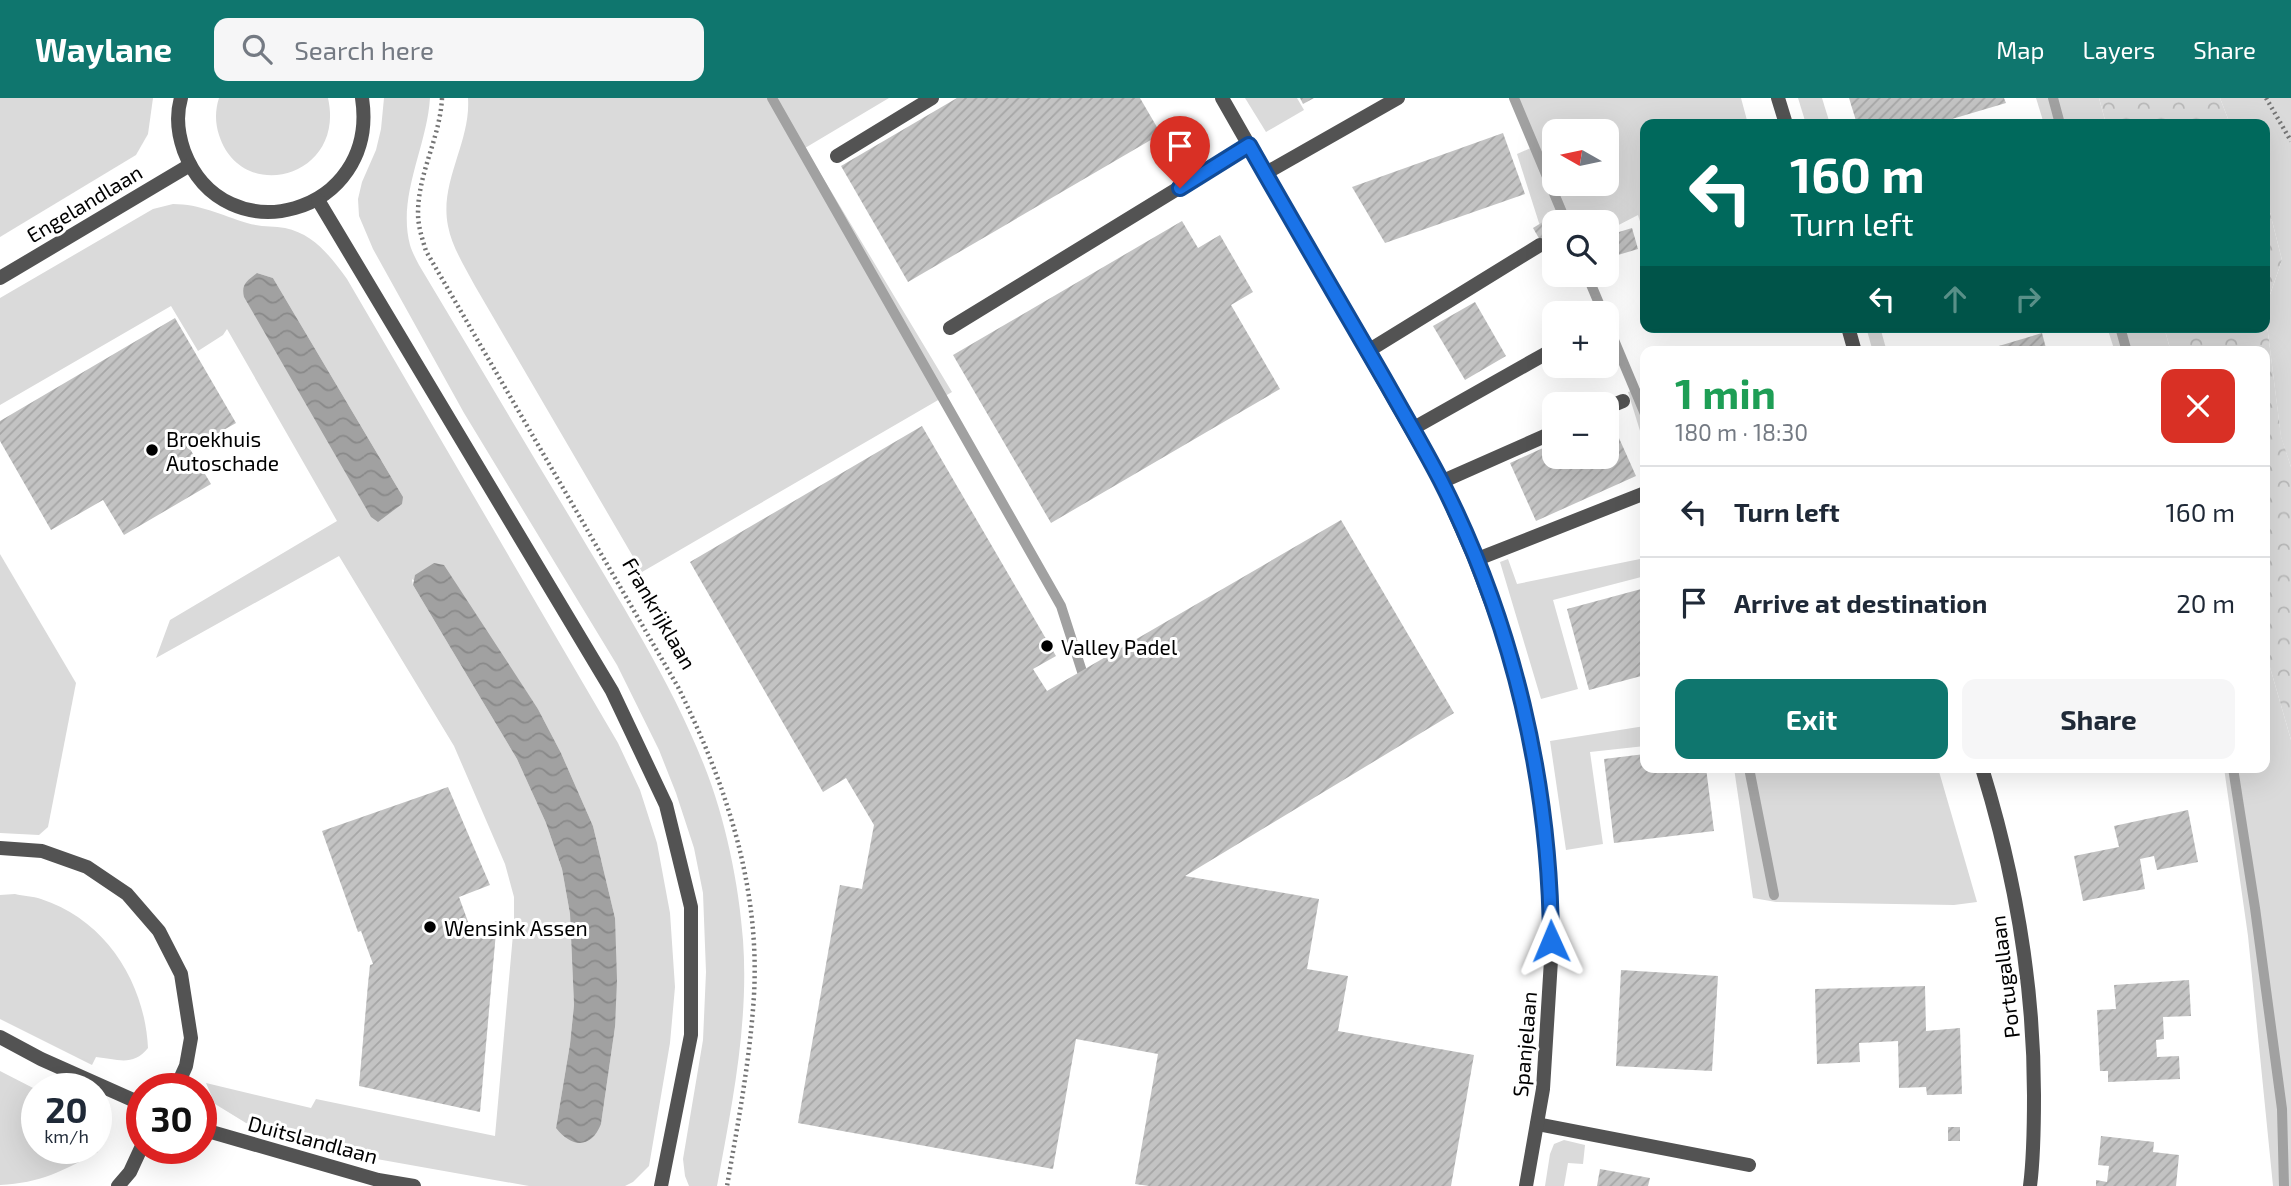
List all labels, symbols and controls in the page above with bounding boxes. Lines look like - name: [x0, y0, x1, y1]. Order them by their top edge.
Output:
- search box: [214, 18, 704, 81]
- text: Waylane: [35, 29, 172, 69]
- icon: search: [238, 30, 276, 68]
- text: Search here: [294, 34, 434, 65]
- text: Map: [1996, 35, 2044, 64]
- text: Layers: [2082, 35, 2155, 64]
- text: Share: [2193, 35, 2256, 64]
- pin: [1150, 116, 1210, 188]
- north arrow: [1542, 119, 1619, 196]
- map controls: [1542, 119, 1619, 469]
- icon: arrive: [1161, 127, 1199, 165]
- text: 160 m: [1790, 144, 1925, 203]
- icon: left: [1675, 147, 1766, 238]
- street label: Engelandlaan: [22, 159, 146, 247]
- text: Turn left: [1790, 204, 1914, 242]
- button: search: [1542, 210, 1619, 287]
- icon: left: [1863, 280, 1901, 318]
- icon: ahead: [1936, 280, 1974, 318]
- icon: right: [2009, 280, 2047, 318]
- button: +: [1542, 301, 1619, 378]
- text: 1 min: [1675, 367, 1776, 417]
- button: close: [2161, 369, 2235, 443]
- button: −: [1542, 392, 1619, 469]
- text: 180 m · 18:30: [1675, 418, 1808, 446]
- place label: Broekhuis Autoschade: [166, 426, 279, 475]
- marker: Broekhuis Autoschade: [144, 442, 160, 458]
- icon: left: [1675, 493, 1713, 531]
- text: Turn left: [1734, 496, 1840, 527]
- text: 160 m: [2166, 496, 2235, 527]
- street label: Frankrijklaan: [617, 553, 702, 674]
- icon: arrive: [1675, 584, 1713, 622]
- text: Arrive at destination: [1734, 587, 1987, 618]
- text: 20 m: [2176, 587, 2235, 618]
- place label: Valley Padel: [1061, 634, 1178, 659]
- marker: Valley Padel: [1039, 638, 1055, 654]
- button: Exit: [1675, 679, 1948, 759]
- button: Share: [1962, 679, 2235, 759]
- position arrow: [1514, 904, 1588, 978]
- street label: Portugallaan: [1984, 914, 2024, 1040]
- place label: Wensink Assen: [444, 915, 588, 940]
- marker: Wensink Assen: [422, 919, 438, 935]
- street label: Spanjelaan: [1507, 990, 1542, 1098]
- speed limit sign: 30: [126, 1073, 217, 1164]
- text: 20: [45, 1088, 88, 1130]
- street label: Duitslandlaan: [245, 1110, 381, 1168]
- text: km/h: [44, 1125, 89, 1147]

